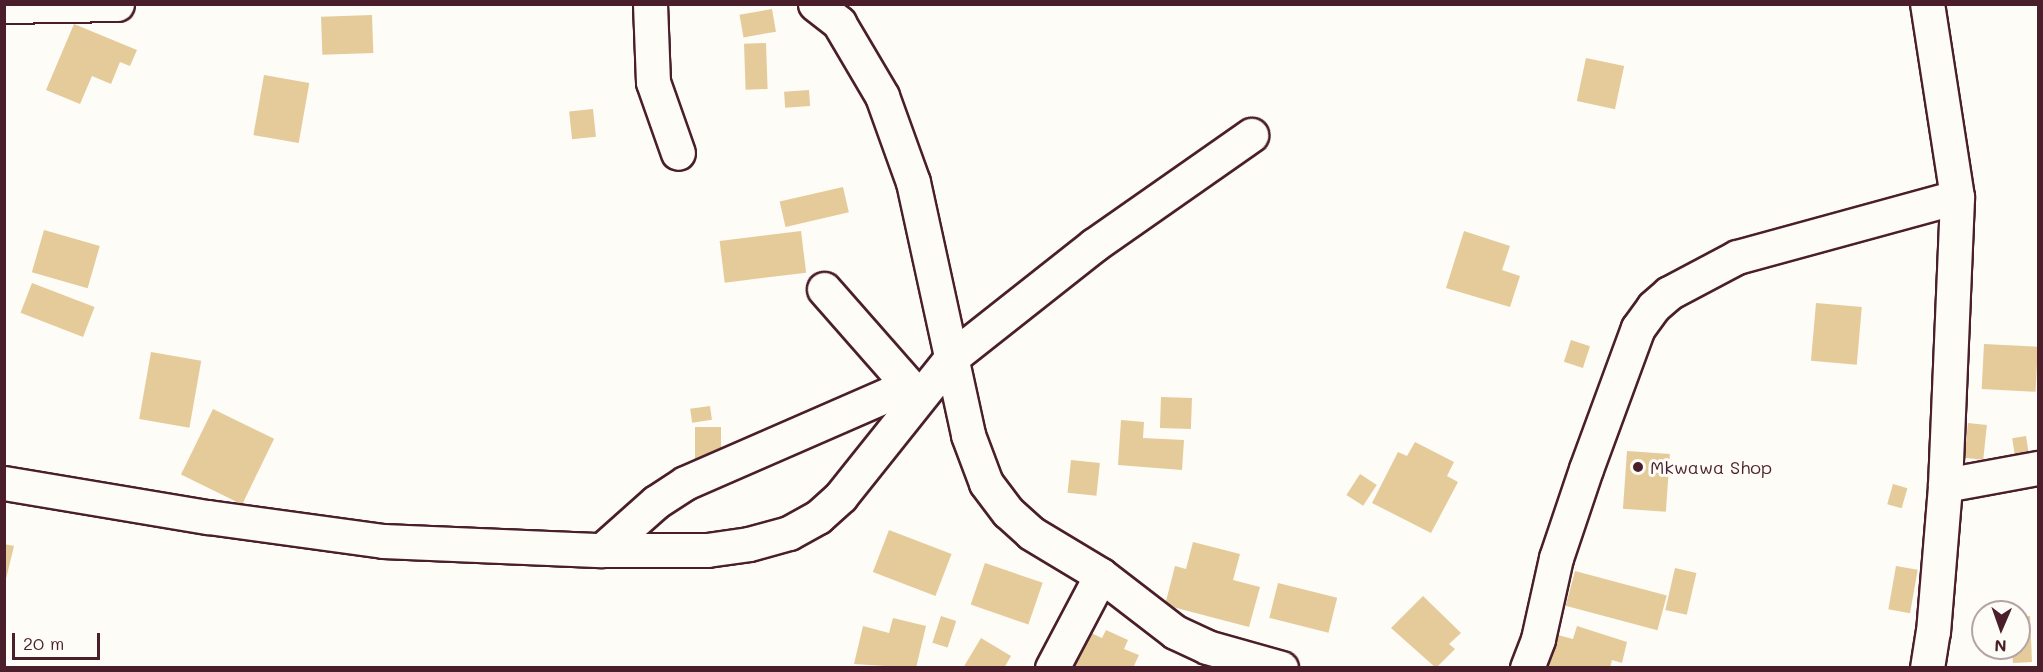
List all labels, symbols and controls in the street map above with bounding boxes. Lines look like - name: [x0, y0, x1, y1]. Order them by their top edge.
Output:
- place label: Mkwawa Shop: [1650, 456, 1772, 478]
- marker: Mkwawa Shop: [1631, 460, 1645, 474]
- north arrow: [1971, 600, 2031, 660]
- scale bar: [15, 621, 104, 659]
- text: 20 m: [23, 631, 64, 655]
- text: N: [1994, 636, 2007, 657]

